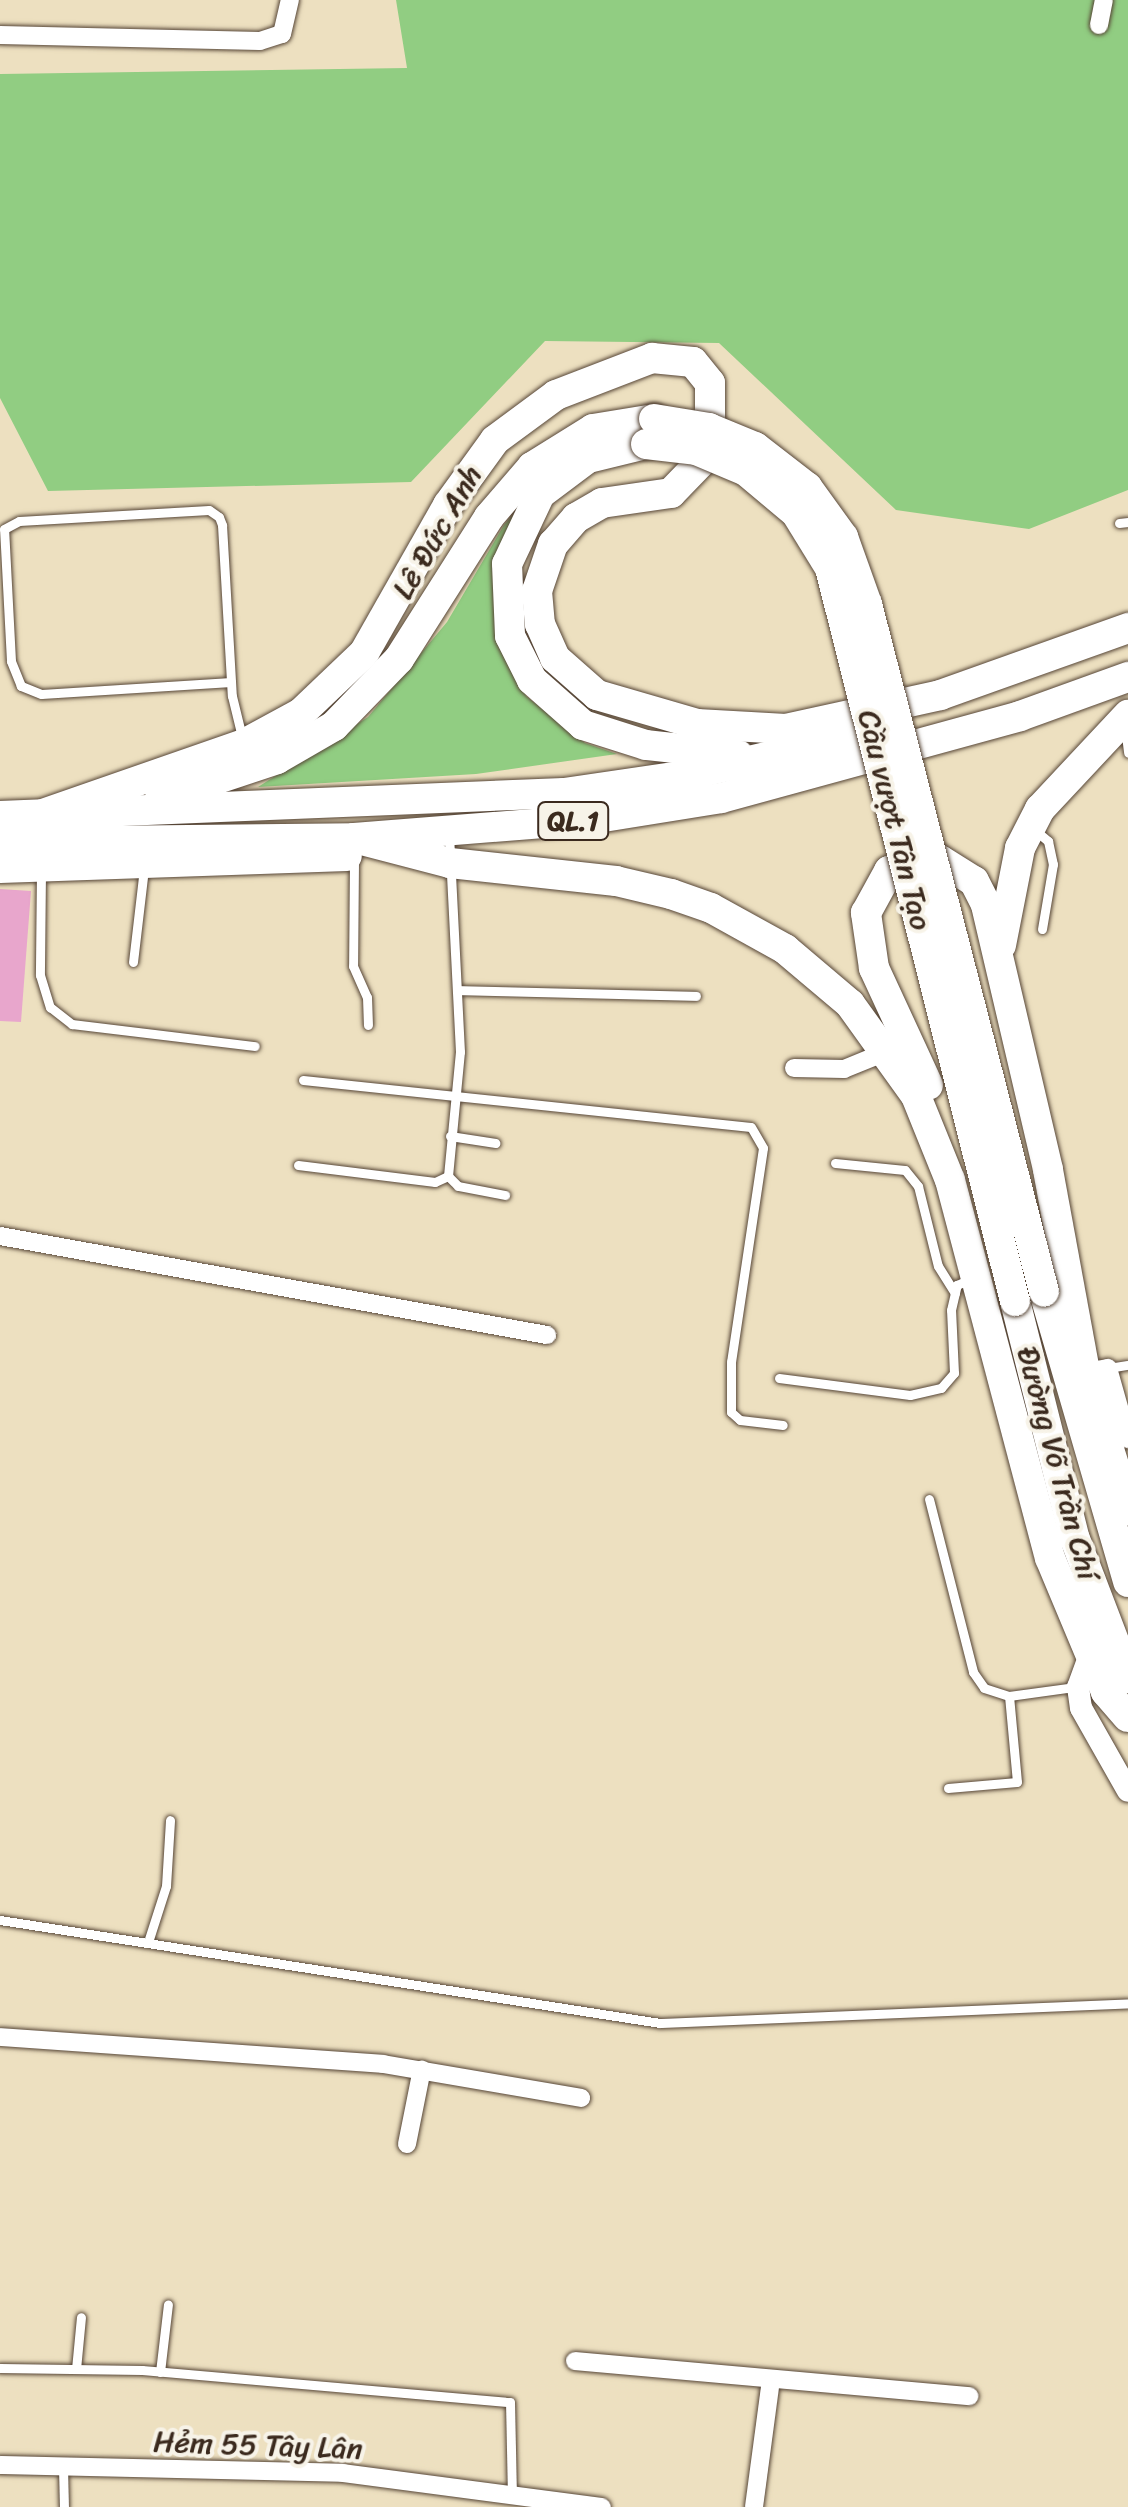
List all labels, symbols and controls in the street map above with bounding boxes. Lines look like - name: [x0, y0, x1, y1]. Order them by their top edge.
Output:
- street label: Lê Đức Anh: [384, 459, 490, 605]
- street label: Cầu vượt Tân Tạo: [850, 706, 940, 934]
- road number: QL.1: [536, 798, 610, 844]
- street label: Đường Võ Trần Chí: [1010, 1343, 1106, 1583]
- street label: Hẻm 55 Tây Lân: [153, 2423, 363, 2467]

